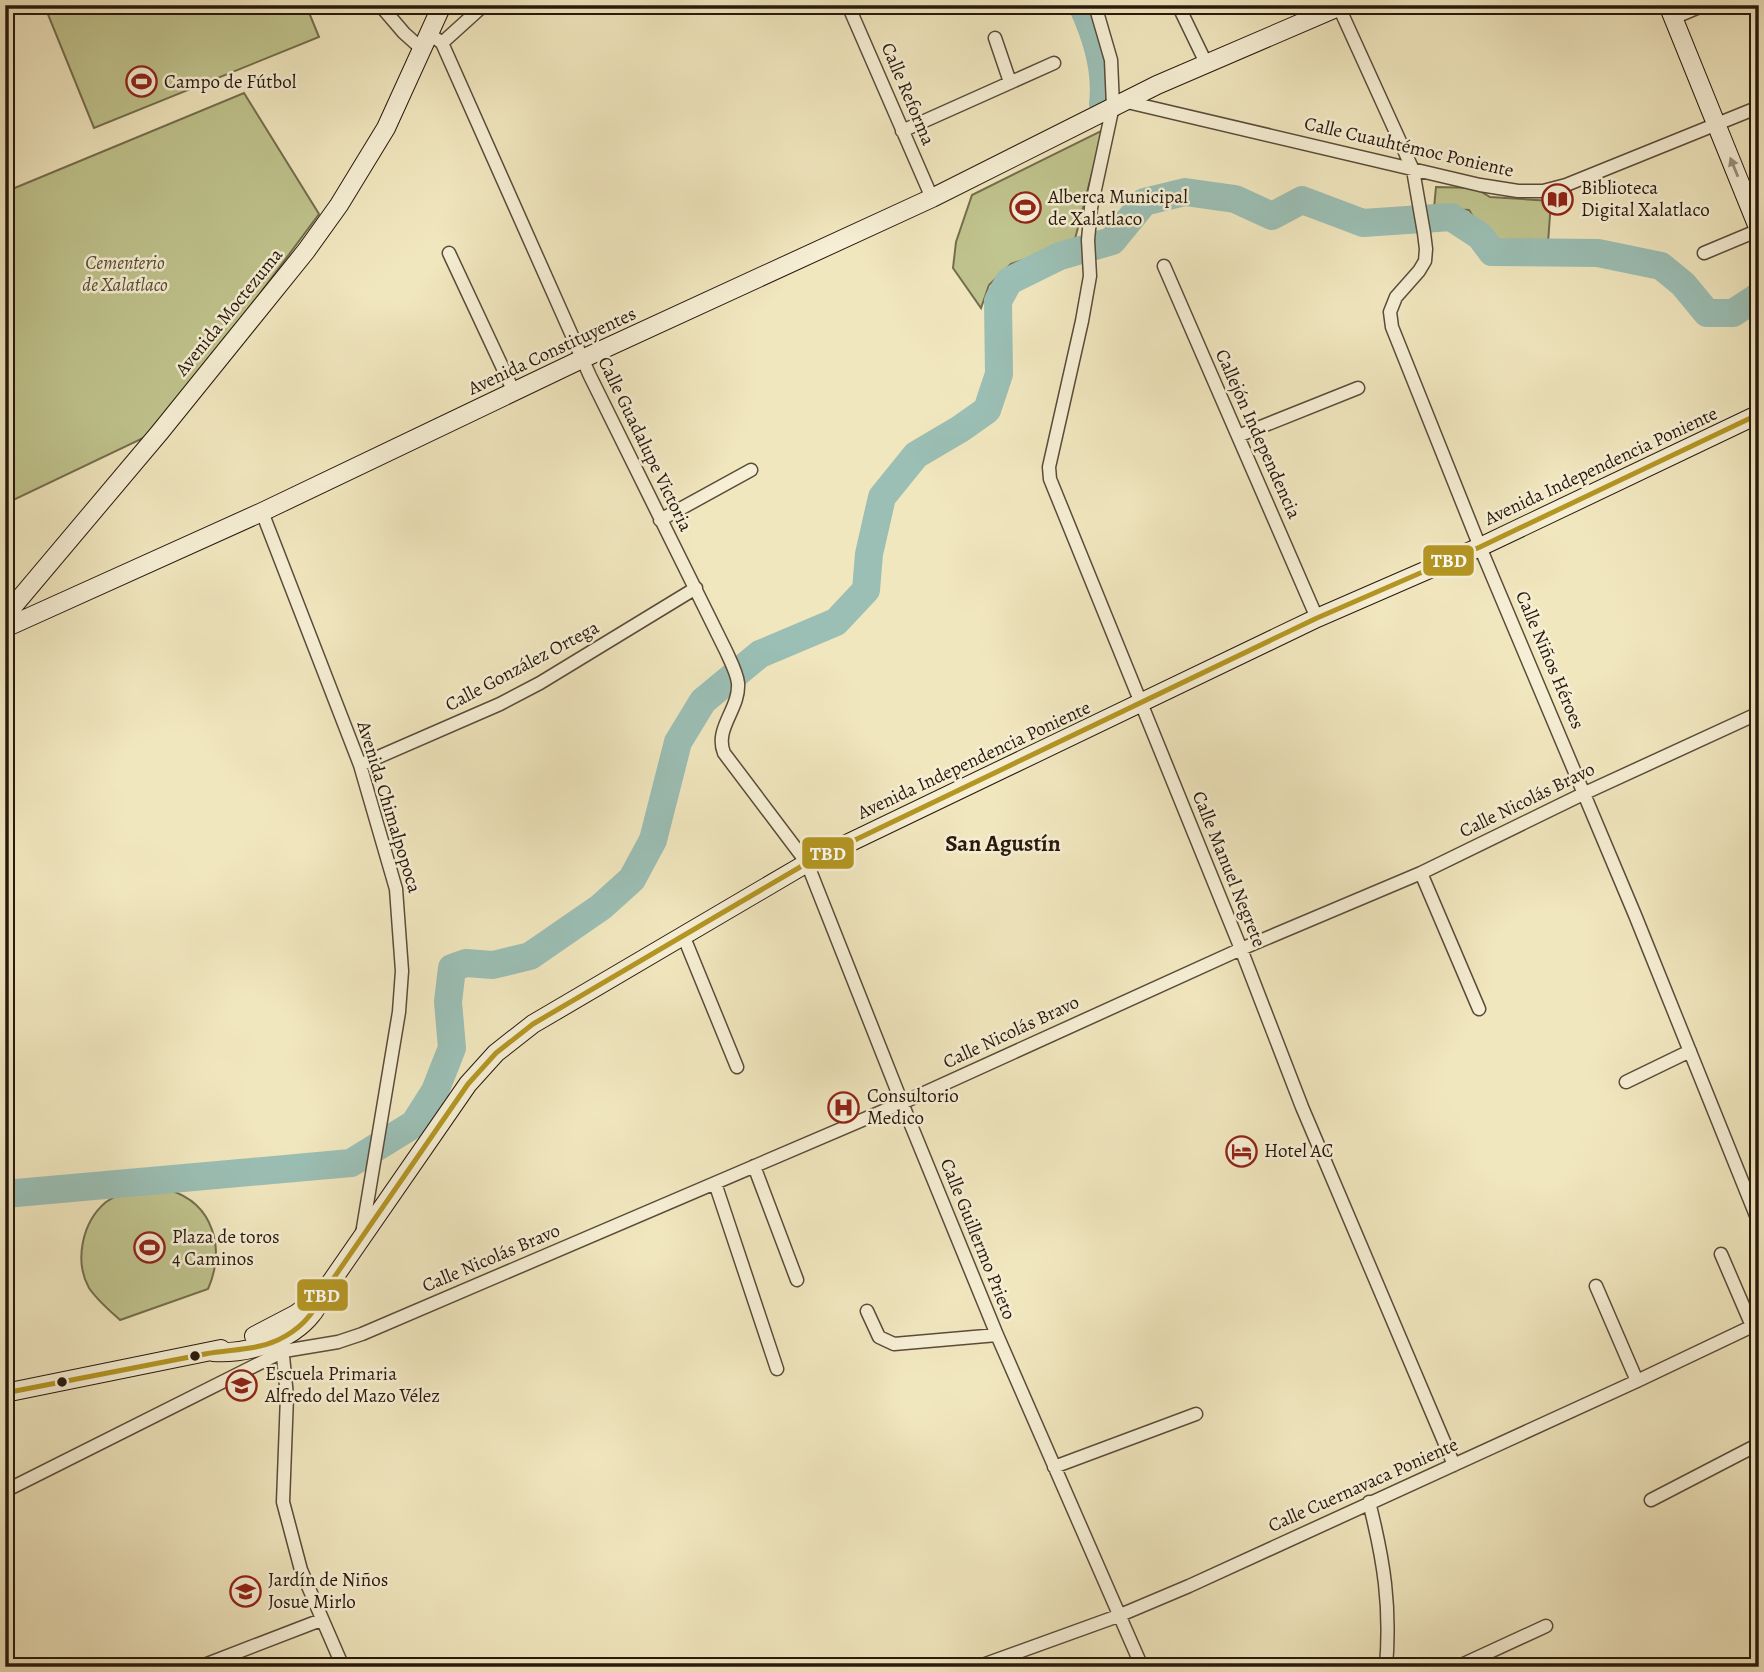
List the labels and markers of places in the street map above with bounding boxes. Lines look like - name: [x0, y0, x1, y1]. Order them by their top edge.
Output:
- sports icon: Campo de Fútbol: [124, 65, 158, 99]
- place label: Campo de Fútbol: [164, 69, 297, 95]
- place label: Biblioteca Digital Xalatlaco: [1581, 175, 1710, 223]
- library icon: Biblioteca Digital Xalatlaco: [1541, 182, 1575, 216]
- place label: Alberca Municipal de Xalatlaco: [1047, 184, 1188, 232]
- sports icon: Alberca Municipal de Xalatlaco: [1008, 191, 1042, 225]
- place label: Consultorio Medico: [867, 1083, 959, 1131]
- hospital icon: Consultorio Medico: [827, 1090, 861, 1124]
- hotel icon: Hotel AC: [1224, 1134, 1258, 1168]
- place label: Hotel AC: [1264, 1138, 1333, 1164]
- place label: Plaza de toros 4 Caminos: [172, 1224, 280, 1272]
- sports icon: Plaza de toros 4 Caminos: [132, 1231, 166, 1265]
- unlabelled marker: [188, 1349, 202, 1363]
- place label: Escuela Primaria Alfredo del Mazo Vélez: [264, 1361, 440, 1409]
- school or university icon: Escuela Primaria Alfredo del Mazo Vélez: [225, 1368, 259, 1402]
- unlabelled marker: [55, 1375, 69, 1389]
- place label: Jardín de Niños Josue Mirlo: [268, 1567, 388, 1615]
- school or university icon: Jardín de Niños Josue Mirlo: [228, 1574, 262, 1608]

